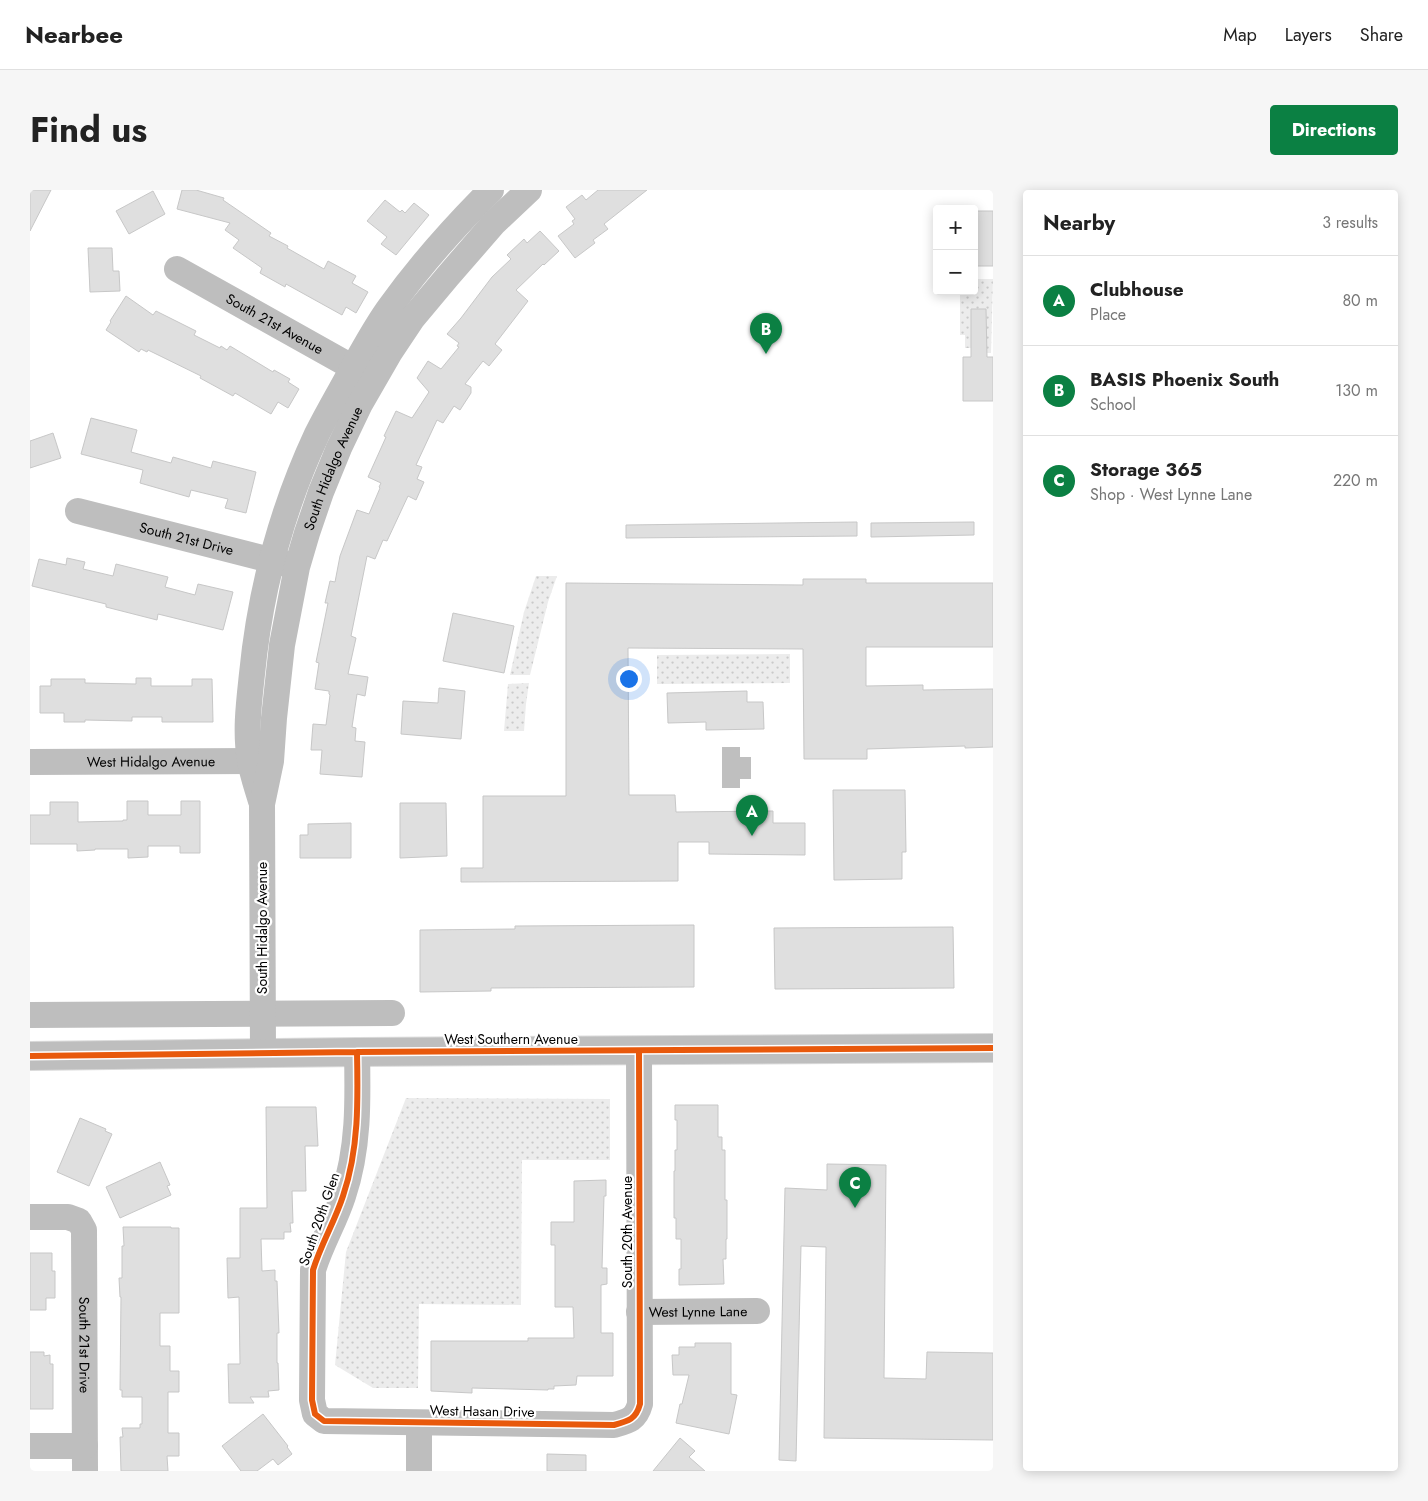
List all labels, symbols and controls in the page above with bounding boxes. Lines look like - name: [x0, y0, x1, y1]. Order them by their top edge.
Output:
- text: Nearbee: [25, 17, 123, 52]
- text: Map: [1223, 22, 1257, 48]
- text: Layers: [1285, 22, 1332, 48]
- text: Share: [1360, 22, 1403, 48]
- text: Find us: [30, 105, 147, 155]
- button: Directions: [1270, 105, 1398, 155]
- map controls: [933, 205, 978, 295]
- button: +: [933, 205, 978, 250]
- text: Nearby: [1043, 208, 1115, 238]
- text: 3 results: [1322, 211, 1378, 234]
- button: −: [933, 250, 978, 295]
- text: Clubhouse: [1090, 276, 1184, 303]
- street label: South 21st Avenue: [222, 288, 327, 359]
- text: A: [1053, 289, 1065, 312]
- text: 80 m: [1342, 289, 1378, 312]
- text: Place: [1090, 303, 1126, 326]
- pin: B: [750, 313, 782, 354]
- text: BASIS Phoenix South: [1090, 366, 1279, 393]
- text: B: [1054, 379, 1064, 402]
- text: 130 m: [1335, 379, 1378, 402]
- text: School: [1090, 393, 1136, 416]
- street label: South Hidalgo Avenue: [299, 403, 367, 533]
- text: Storage 365: [1090, 456, 1202, 483]
- text: C: [1053, 469, 1065, 492]
- text: 220 m: [1333, 469, 1378, 492]
- text: Shop · West Lynne Lane: [1090, 483, 1252, 506]
- street label: South 21st Drive: [137, 517, 236, 560]
- your location: [616, 666, 642, 692]
- street label: West Hidalgo Avenue: [87, 751, 215, 772]
- pin: A: [736, 795, 768, 836]
- street label: South Hidalgo Avenue: [252, 862, 272, 994]
- street label: West Southern Avenue: [444, 1029, 578, 1049]
- pin: C: [839, 1167, 871, 1208]
- street label: South 20th Glen: [294, 1170, 344, 1268]
- street label: South 20th Avenue: [617, 1176, 637, 1288]
- street label: South 21st Drive: [74, 1297, 95, 1393]
- street label: West Lynne Lane: [649, 1301, 747, 1322]
- street label: West Hasan Drive: [429, 1400, 535, 1422]

